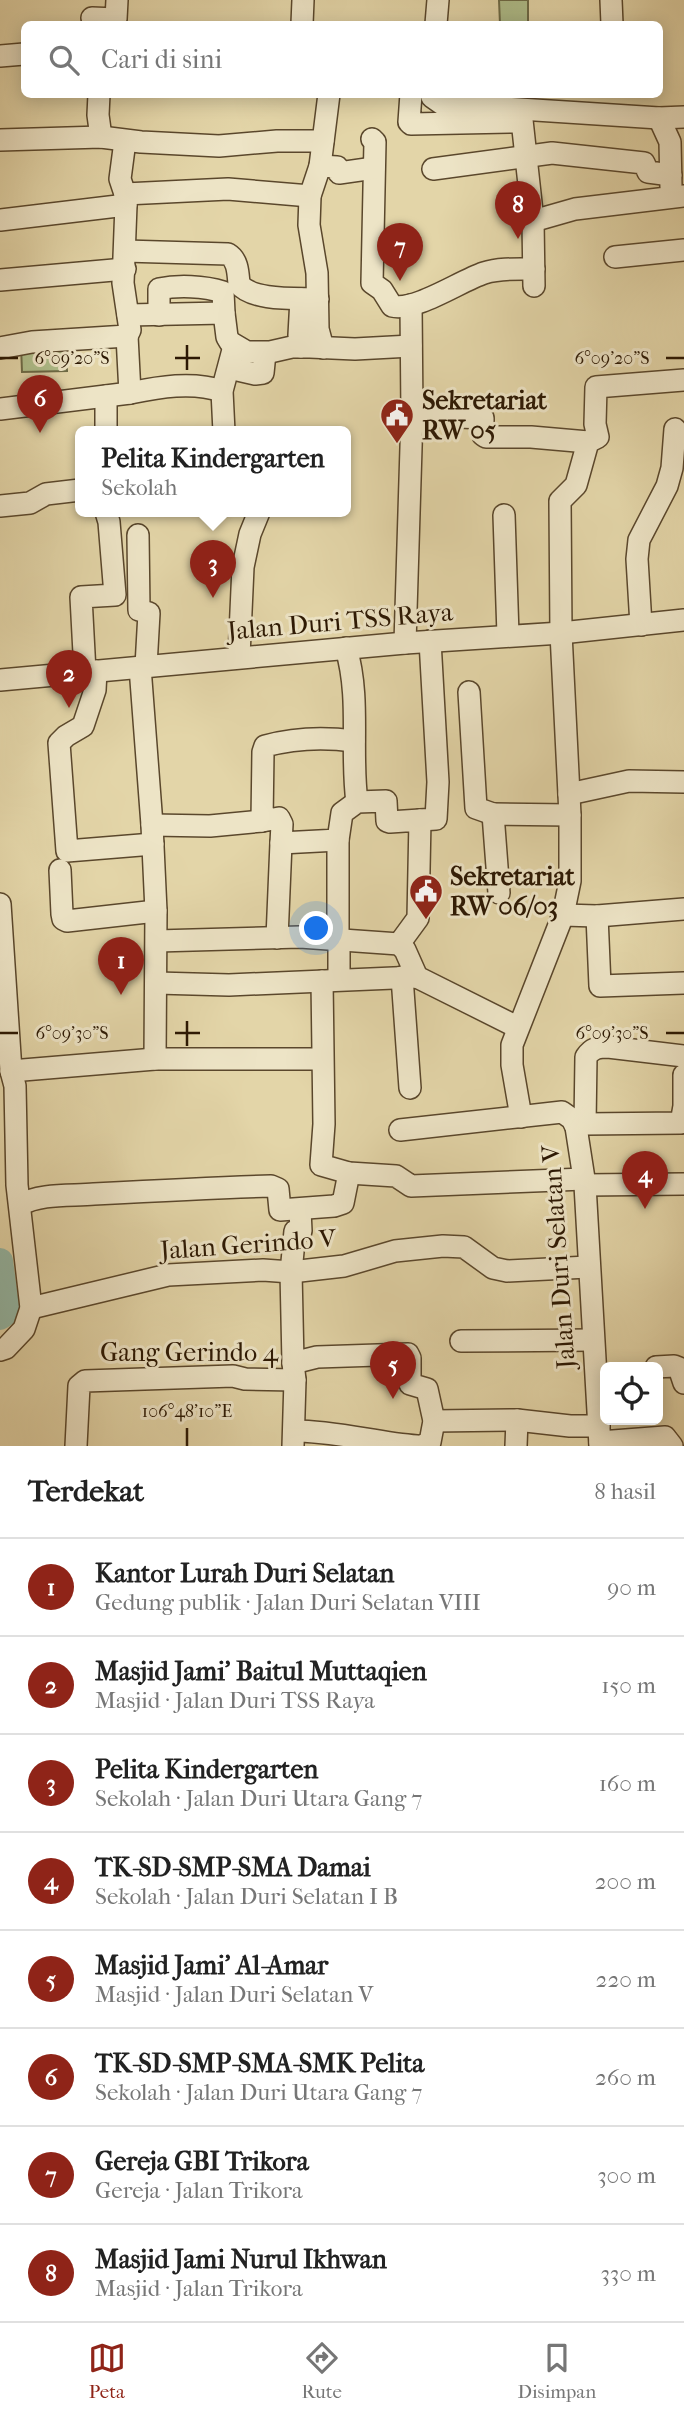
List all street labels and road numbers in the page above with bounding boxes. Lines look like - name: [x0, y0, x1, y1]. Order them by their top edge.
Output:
- street label: Jalan Duri TSS Raya: [224, 596, 455, 647]
- street label: Jalan Duri Selatan V: [535, 1143, 582, 1372]
- street label: Jalan Gerindo V: [157, 1223, 338, 1266]
- street label: Gang Gerindo 4: [100, 1337, 279, 1368]

